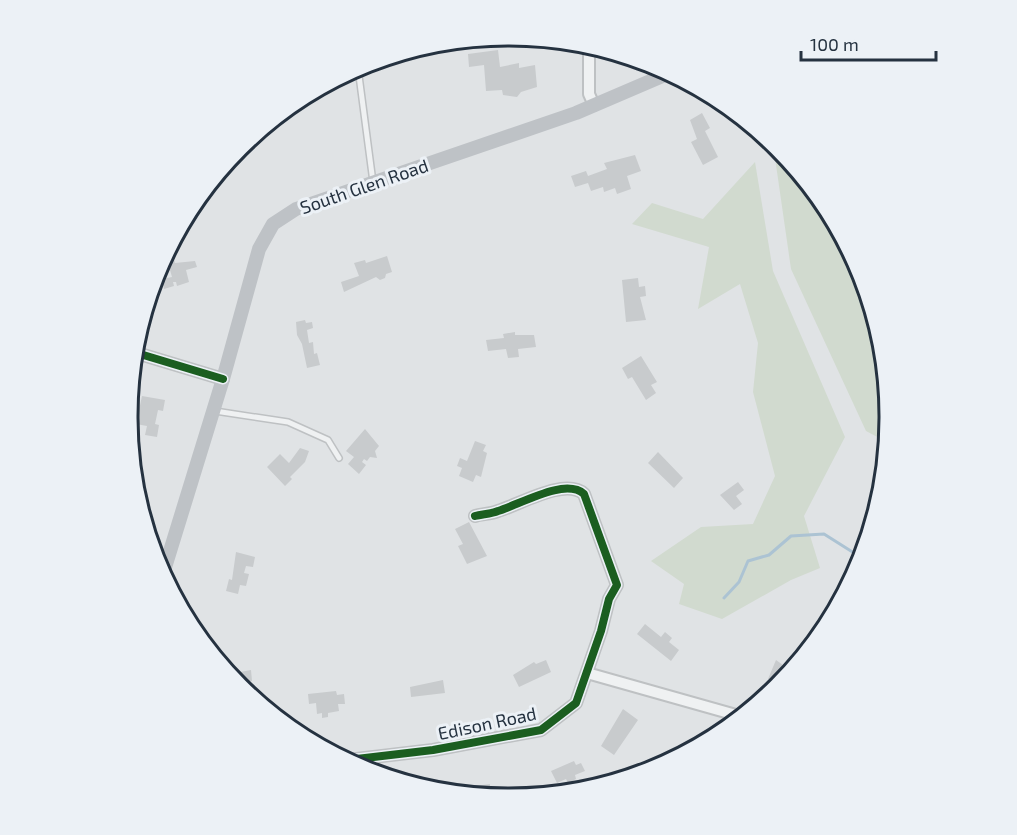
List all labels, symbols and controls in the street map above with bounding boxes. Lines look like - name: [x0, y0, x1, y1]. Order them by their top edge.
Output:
- scale bar: [801, 24, 936, 62]
- text: 100 m: [810, 33, 859, 55]
- street label: South Glen Road: [297, 154, 431, 218]
- street label: Edison Road: [436, 702, 538, 744]

